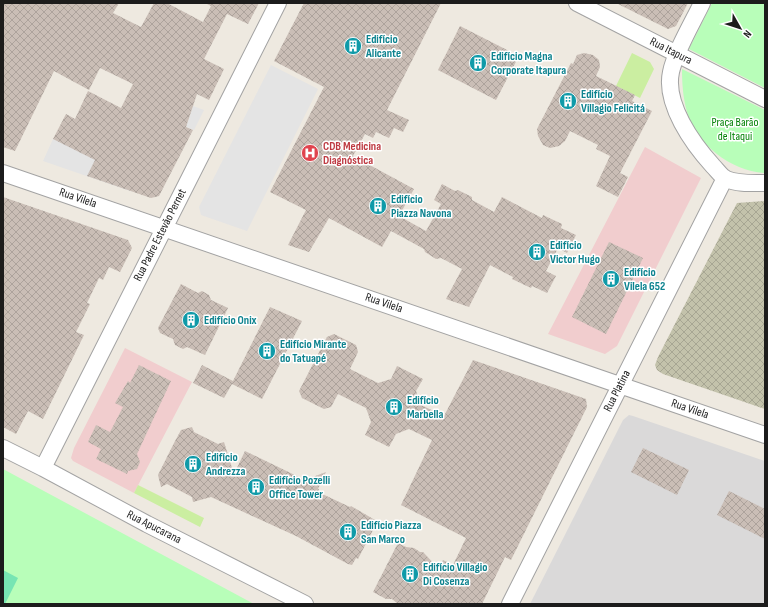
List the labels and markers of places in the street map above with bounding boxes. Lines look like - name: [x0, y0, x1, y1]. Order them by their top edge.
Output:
- place label: Edifício Alicante: [365, 32, 401, 61]
- building icon: Edifício Alicante: [343, 36, 363, 56]
- place label: Edifício Magna Corporate Itapura: [491, 49, 566, 78]
- building icon: Edifício Magna Corporate Itapura: [468, 53, 488, 73]
- place label: Edifício Villagio Felicitá: [581, 87, 645, 116]
- building icon: Edifício Villagio Felicitá: [558, 91, 578, 111]
- place label: CDB Medicina Diagnóstica: [323, 139, 381, 168]
- hospital icon: CDB Medicina Diagnóstica: [300, 143, 320, 163]
- place label: Edifício Piazza Navona: [391, 192, 452, 221]
- building icon: Edifício Piazza Navona: [368, 196, 388, 216]
- place label: Edifício Victor Hugo: [550, 238, 600, 267]
- building icon: Edifício Victor Hugo: [527, 242, 547, 262]
- place label: Edifício Vilela 652: [624, 265, 665, 294]
- building icon: Edifício Vilela 652: [601, 269, 621, 289]
- building icon: Edifício Onix: [181, 310, 201, 330]
- place label: Edifício Onix: [204, 313, 257, 328]
- place label: Edifício Mirante do Tatuapé: [280, 337, 347, 366]
- building icon: Edifício Mirante do Tatuapé: [257, 341, 277, 361]
- place label: Edifício Marbella: [407, 393, 443, 422]
- building icon: Edifício Marbella: [384, 397, 404, 417]
- place label: Edifício Andrezza: [205, 450, 245, 479]
- building icon: Edifício Andrezza: [183, 454, 203, 474]
- place label: Edifício Pozelli Office Tower: [269, 473, 330, 502]
- building icon: Edifício Pozelli Office Tower: [246, 477, 266, 497]
- place label: Edifício Piazza San Marco: [361, 518, 422, 547]
- building icon: Edifício Piazza San Marco: [338, 522, 358, 542]
- place label: Edifício Villagio Di Cosenza: [423, 560, 487, 589]
- building icon: Edifício Villagio Di Cosenza: [400, 564, 420, 584]

